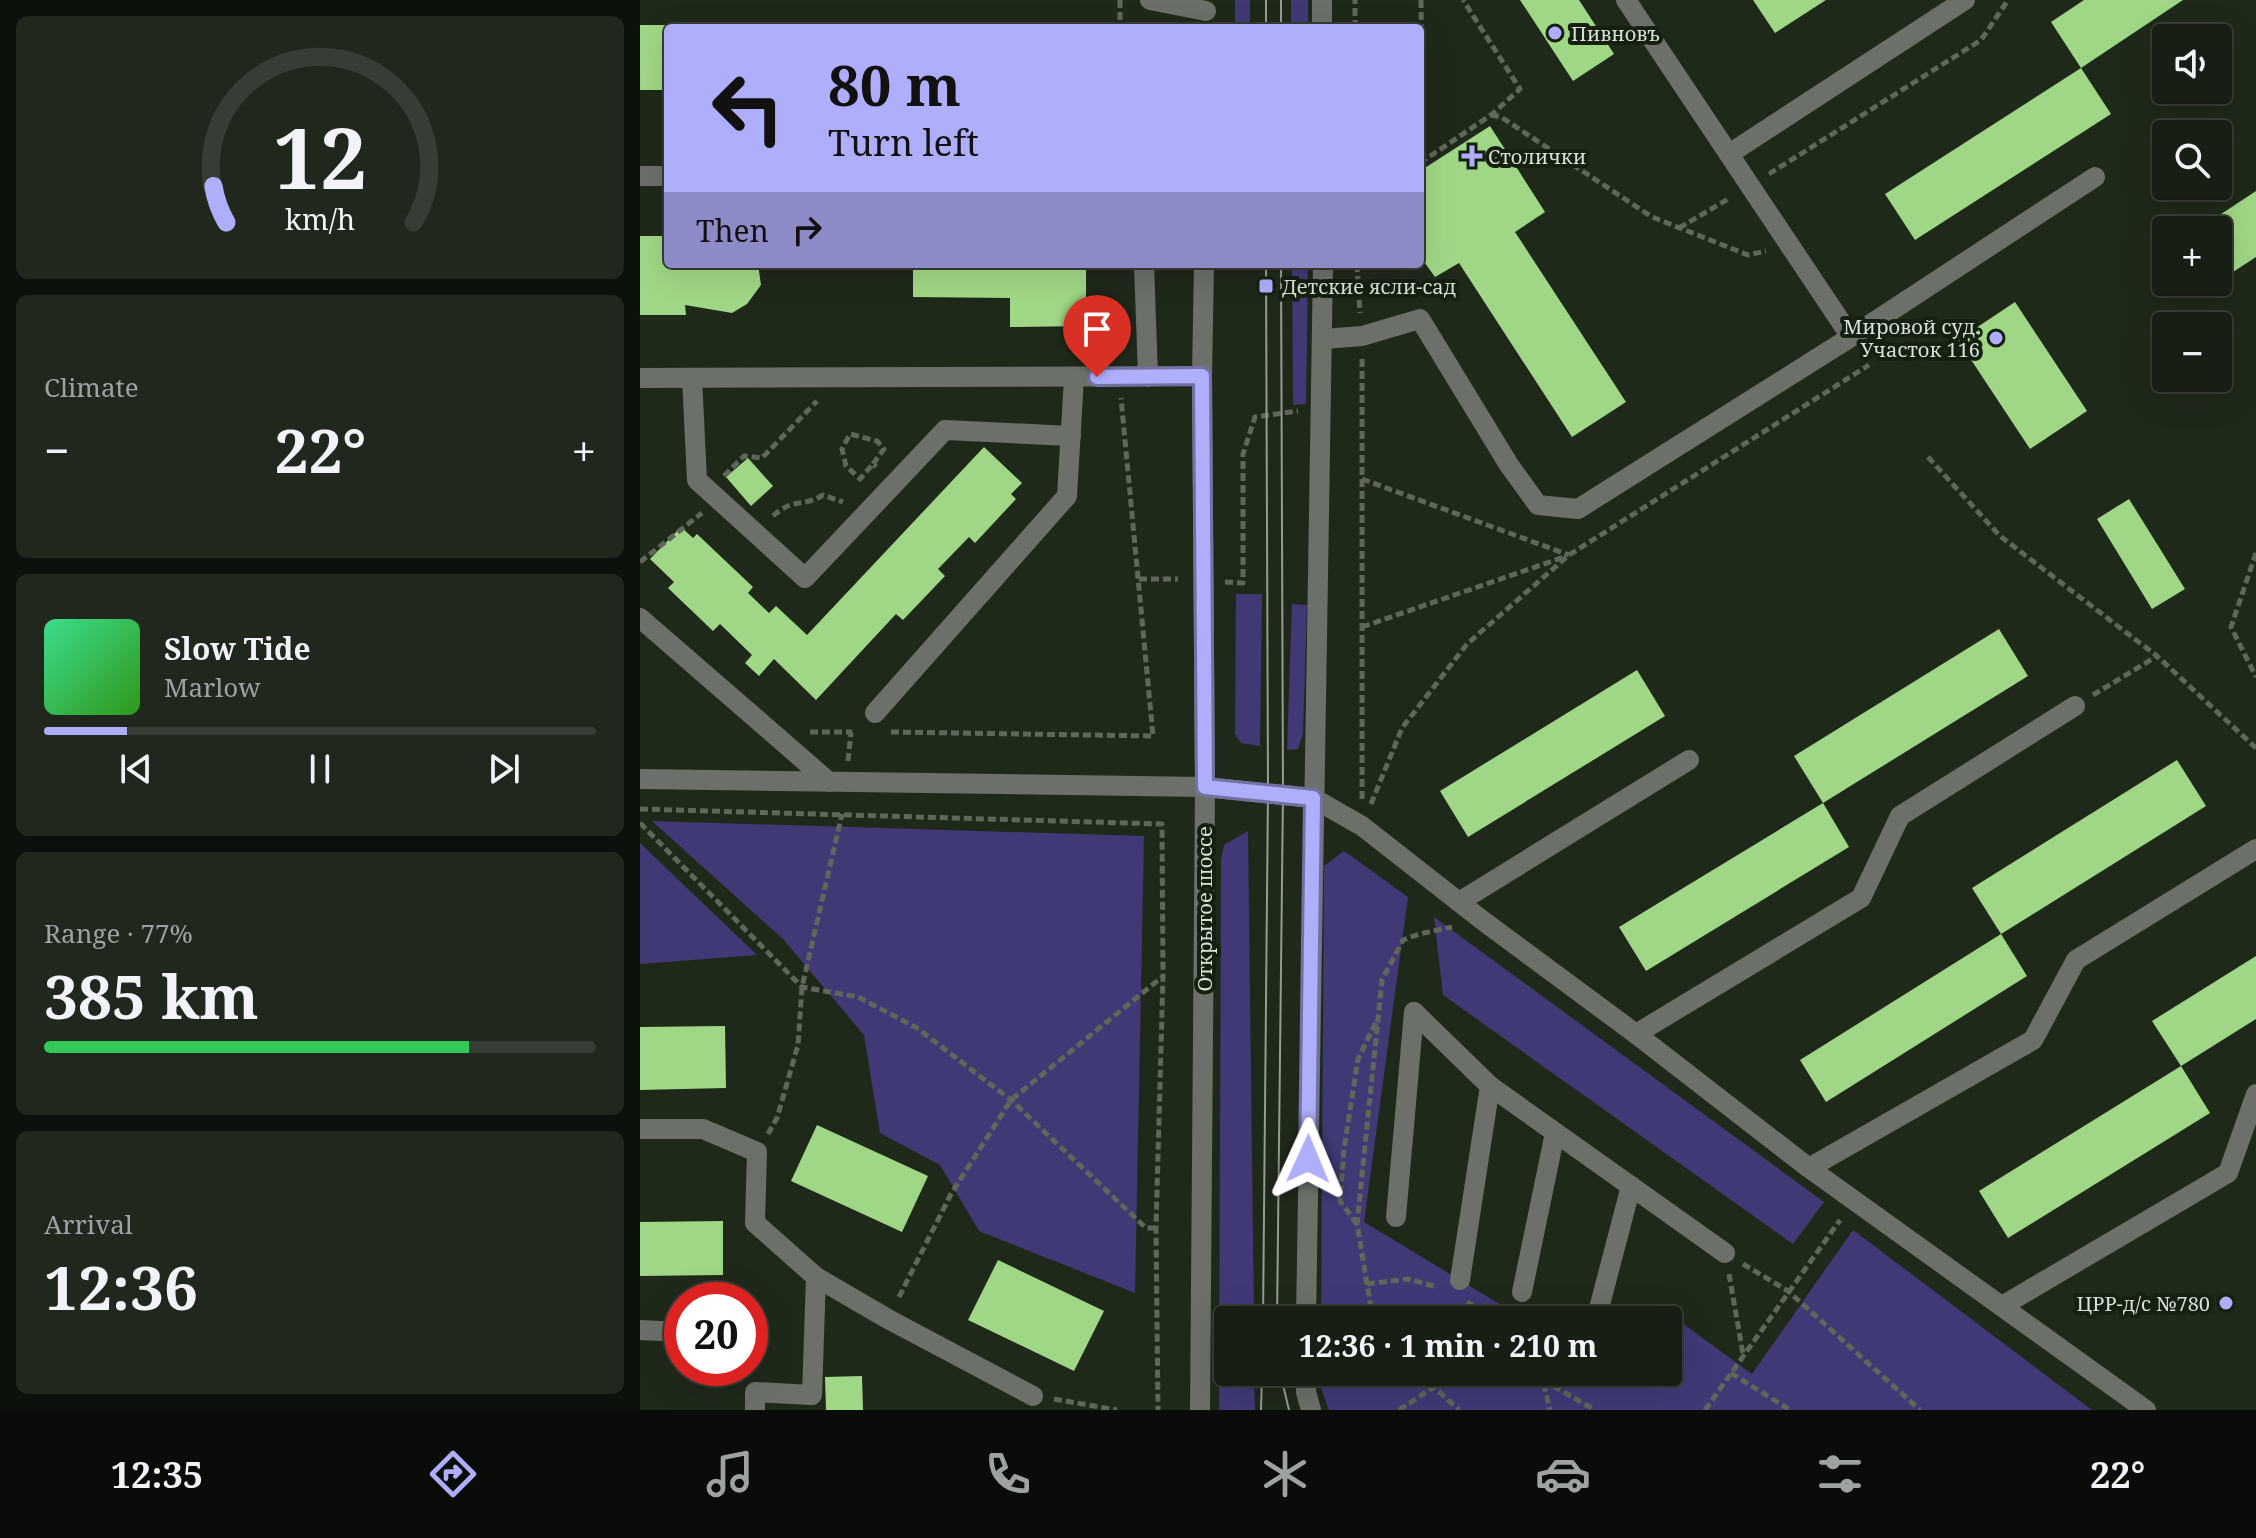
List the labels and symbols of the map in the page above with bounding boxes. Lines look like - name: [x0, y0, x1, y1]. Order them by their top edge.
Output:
- place label: Пивновъ: [1571, 20, 1660, 47]
- marker: Пивновъ: [1546, 24, 1564, 42]
- place label: Столички: [1488, 143, 1586, 170]
- marker: Столички: [1463, 147, 1481, 165]
- place label: Детские ясли-сад: [1282, 273, 1456, 300]
- marker: Детские ясли-сад: [1257, 277, 1275, 295]
- pin: [1063, 295, 1131, 377]
- place label: Мировой суд. Участок 116: [1843, 313, 1980, 363]
- marker: Мировой суд. Участок 116: [1987, 329, 2005, 347]
- street label: Открытое шоссе: [1191, 826, 1218, 992]
- position arrow: [1266, 1117, 1350, 1201]
- speed limit sign: 20: [664, 1282, 768, 1386]
- place label: ЦРР-д/с №780: [2076, 1290, 2210, 1317]
- marker: ЦРР-д/с №780: [2217, 1294, 2235, 1312]

